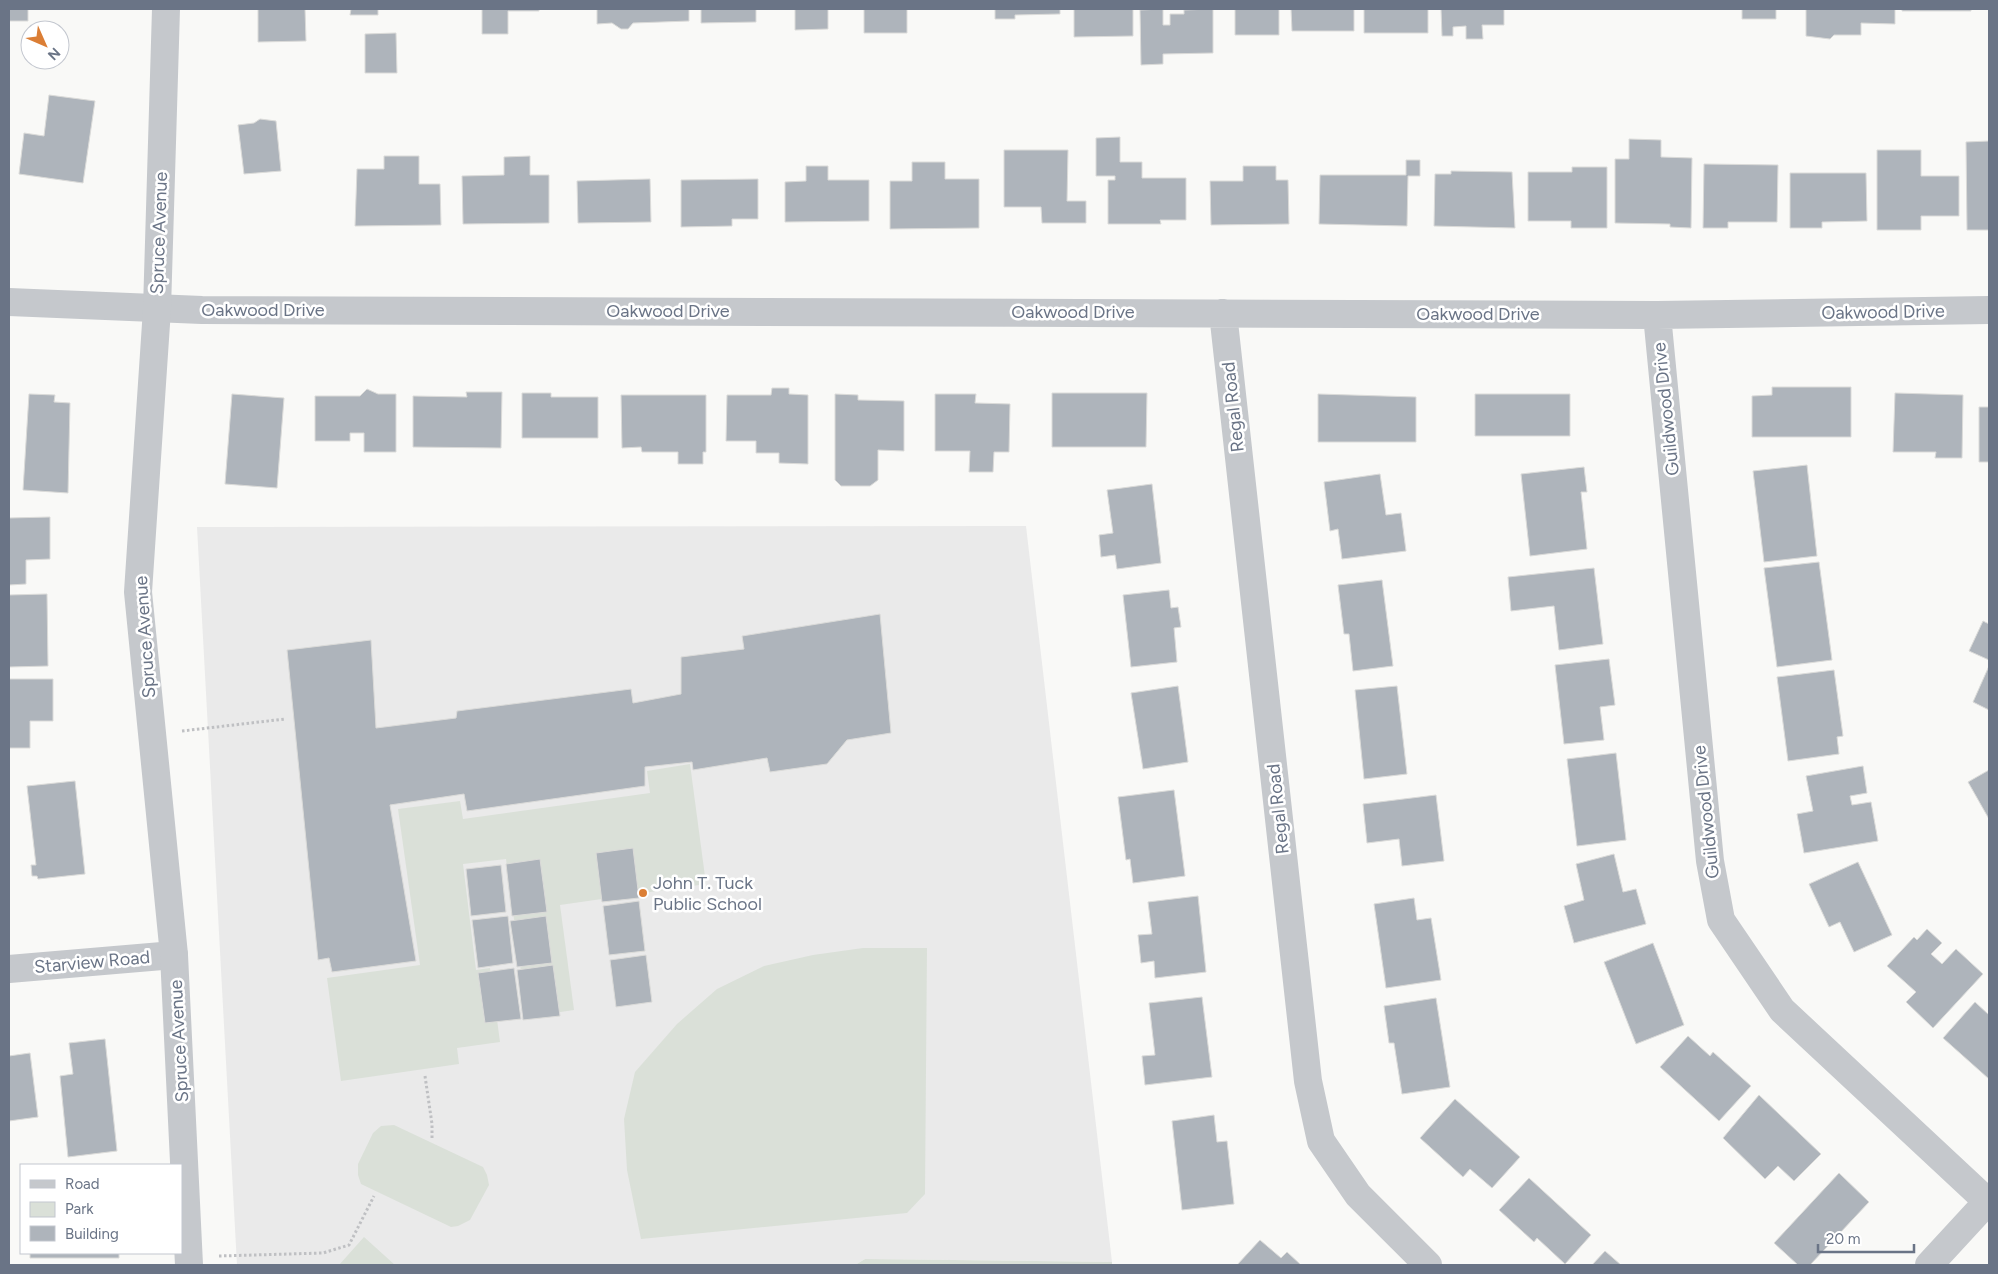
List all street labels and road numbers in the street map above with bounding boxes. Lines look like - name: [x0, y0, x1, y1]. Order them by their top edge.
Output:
- street label: Spruce Avenue: [146, 171, 172, 295]
- street label: Oakwood Drive: [201, 299, 325, 321]
- street label: Oakwood Drive: [606, 300, 730, 322]
- street label: Oakwood Drive: [1821, 300, 1945, 324]
- street label: Oakwood Drive: [1011, 301, 1135, 323]
- street label: Oakwood Drive: [1416, 303, 1540, 325]
- street label: Guildwood Drive: [1648, 341, 1684, 477]
- street label: Regal Road: [1217, 361, 1249, 453]
- street label: Spruce Avenue: [130, 575, 160, 699]
- street label: Guildwood Drive: [1688, 744, 1724, 880]
- street label: Regal Road: [1262, 763, 1294, 855]
- street label: Starview Road: [33, 946, 151, 978]
- street label: Spruce Avenue: [165, 979, 193, 1103]

